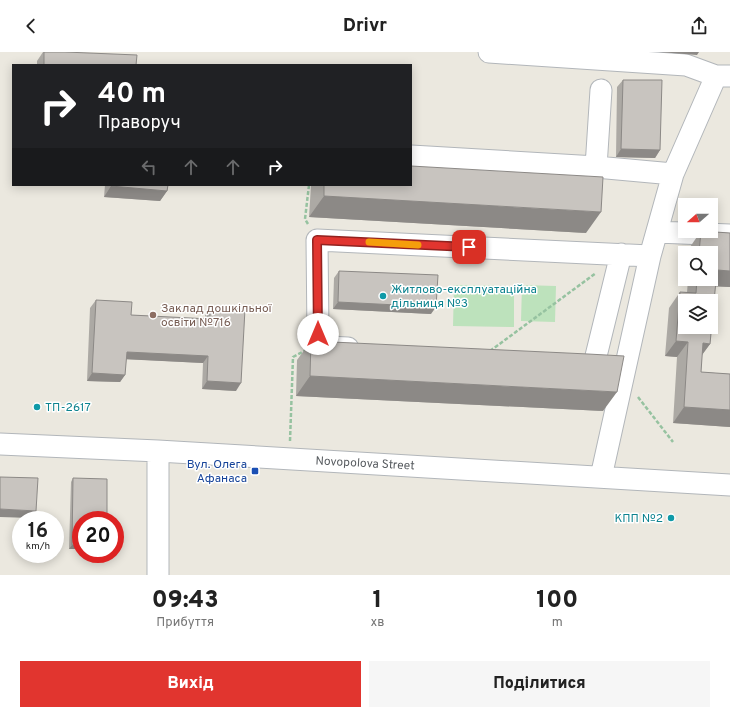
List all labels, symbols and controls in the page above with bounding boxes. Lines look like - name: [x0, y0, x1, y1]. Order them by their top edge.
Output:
- icon: back: [20, 15, 42, 37]
- text: Drivr: [343, 15, 387, 38]
- icon: share: [688, 15, 710, 37]
- text: 40 m: [98, 77, 166, 113]
- icon: right: [32, 80, 84, 132]
- text: Праворуч: [98, 112, 181, 135]
- icon: left: [138, 156, 160, 178]
- icon: ahead: [180, 156, 202, 178]
- icon: ahead: [222, 156, 244, 178]
- icon: right: [264, 156, 286, 178]
- north arrow: [678, 198, 718, 238]
- map controls: [678, 198, 718, 334]
- pin: [452, 230, 486, 264]
- icon: arrive: [458, 236, 480, 258]
- button: search: [678, 246, 718, 286]
- place label: Житлово-експлуатаційна дільниця №3: [391, 282, 537, 312]
- marker: Житлово-експлуатаційна дільниця №3: [378, 291, 388, 301]
- button: layers: [678, 294, 718, 334]
- place label: Заклад дошкільної освіти №716: [161, 301, 273, 331]
- marker: Заклад дошкільної освіти №716: [148, 310, 158, 320]
- position arrow: [297, 313, 339, 355]
- place label: ТП-2617: [45, 400, 91, 416]
- marker: ТП-2617: [32, 402, 42, 412]
- street label: Novopolova Street: [315, 453, 415, 475]
- place label: Вул. Олега Афанаса: [187, 457, 247, 487]
- marker: Вул. Олега Афанаса: [250, 466, 260, 476]
- speed limit sign: 20: [72, 511, 124, 563]
- place label: КПП №2: [614, 511, 663, 527]
- marker: КПП №2: [666, 513, 676, 523]
- text: 16: [28, 519, 48, 545]
- text: km/h: [26, 540, 50, 553]
- text: 09:43: [152, 586, 219, 616]
- text: 1: [373, 586, 382, 616]
- text: 100: [536, 586, 578, 616]
- text: Прибуття: [156, 615, 214, 631]
- text: хв: [370, 615, 384, 631]
- text: m: [552, 615, 563, 631]
- button: Вихід: [20, 661, 361, 707]
- button: Поділитися: [369, 661, 710, 707]

